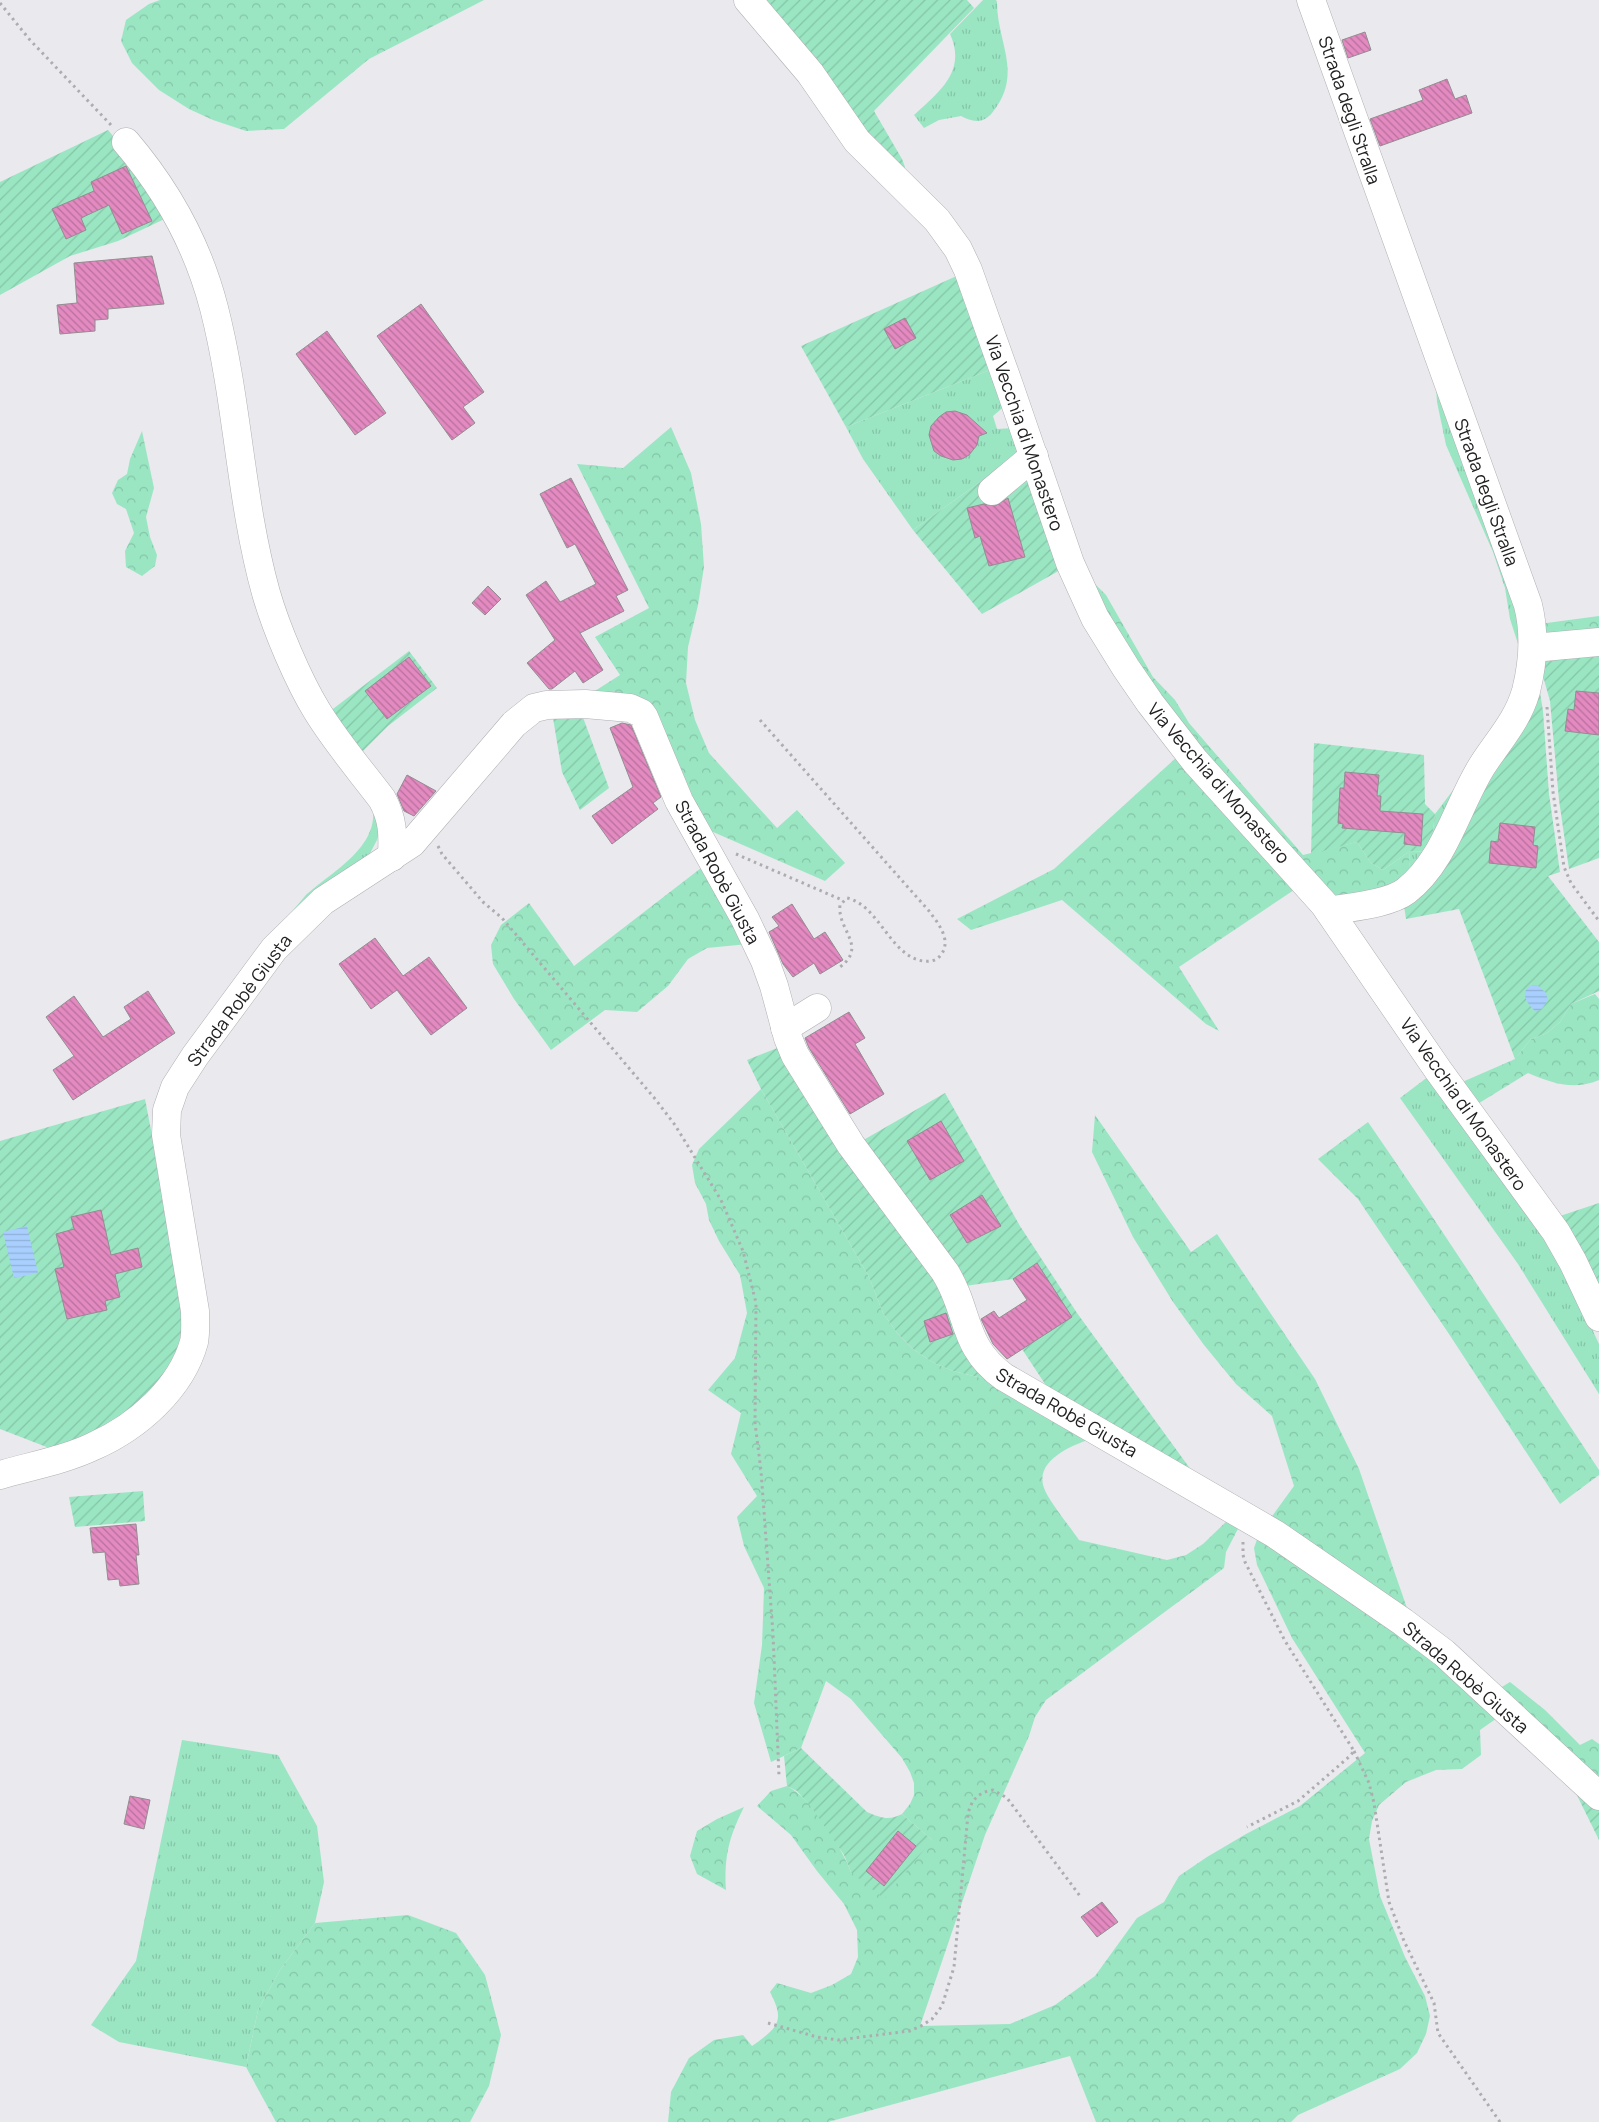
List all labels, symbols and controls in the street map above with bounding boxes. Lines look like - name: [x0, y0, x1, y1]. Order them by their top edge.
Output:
- street label: Strada degli Stralla: [1313, 33, 1387, 187]
- street label: Via Vecchia di Monastero: [980, 332, 1070, 534]
- street label: Strada degli Stralla: [1449, 415, 1525, 569]
- street label: Via Vecchia di Monastero: [1143, 698, 1295, 868]
- street label: Strada Robè Giusta: [670, 796, 766, 948]
- street label: Strada Robè Giusta: [181, 929, 297, 1071]
- street label: Via Vecchia di Monastero: [1395, 1013, 1533, 1195]
- street label: Strada Robè Giusta: [992, 1362, 1142, 1462]
- street label: Strada Robè Giusta: [1398, 1616, 1534, 1738]

